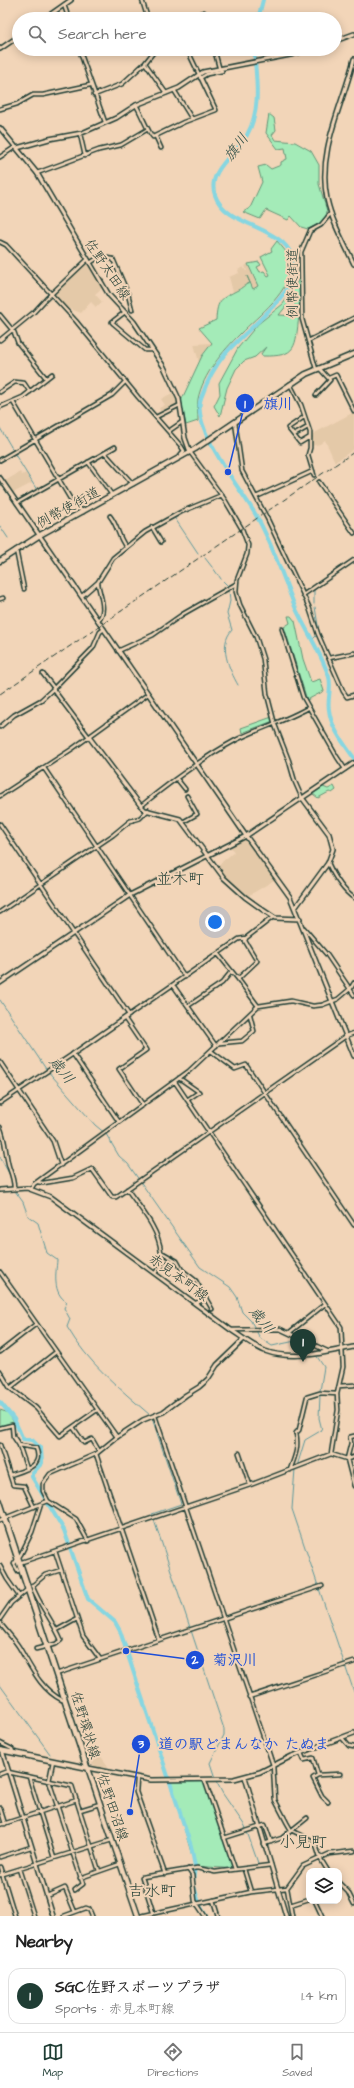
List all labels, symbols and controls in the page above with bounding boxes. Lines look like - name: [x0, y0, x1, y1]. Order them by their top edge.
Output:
- search box: [12, 12, 342, 56]
- icon: search: [26, 23, 48, 45]
- text: Search here: [58, 24, 147, 45]
- water label: 旗川: [219, 129, 254, 166]
- street label: 佐野太田線: [79, 235, 135, 304]
- street label: 例幣使街道: [283, 248, 303, 318]
- callout: 旗川: [235, 390, 301, 417]
- text: 旗川: [263, 394, 293, 415]
- text: 1: [244, 396, 246, 413]
- street label: 例幣使街道: [33, 482, 104, 534]
- district label: 並木町: [156, 868, 204, 890]
- your location: [205, 912, 225, 932]
- water label: 歳川: [44, 1052, 79, 1089]
- street label: 赤見本町線: [144, 1249, 213, 1306]
- water label: 歳川: [244, 1302, 279, 1339]
- pin: 1: [290, 1329, 316, 1362]
- callout: 菊沢川: [185, 1646, 266, 1673]
- text: 菊沢川: [212, 1650, 258, 1671]
- text: 2: [191, 1652, 199, 1669]
- street label: 佐野環状線: [65, 1689, 105, 1762]
- callout: 道の駅どまんなか たぬま: [131, 1730, 338, 1757]
- text: 道の駅どまんなか たぬま: [158, 1734, 330, 1755]
- text: 3: [137, 1736, 145, 1753]
- street label: 佐野田沼線: [91, 1771, 133, 1844]
- district label: 小見町: [279, 1831, 327, 1853]
- map controls: [306, 1868, 342, 1904]
- button: layers: [306, 1868, 342, 1904]
- district label: 吉水町: [128, 1880, 176, 1902]
- text: Nearby: [16, 1930, 73, 1954]
- text: SGC佐野スポーツプラザ: [55, 1977, 220, 1998]
- text: 1: [29, 1987, 31, 2005]
- text: 1.4 km: [301, 1987, 337, 2005]
- text: Sports · 赤見本町線: [55, 2000, 174, 2018]
- tab: Map: [42, 2041, 64, 2080]
- tab: Directions: [147, 2041, 199, 2080]
- tab: Saved: [282, 2041, 312, 2080]

